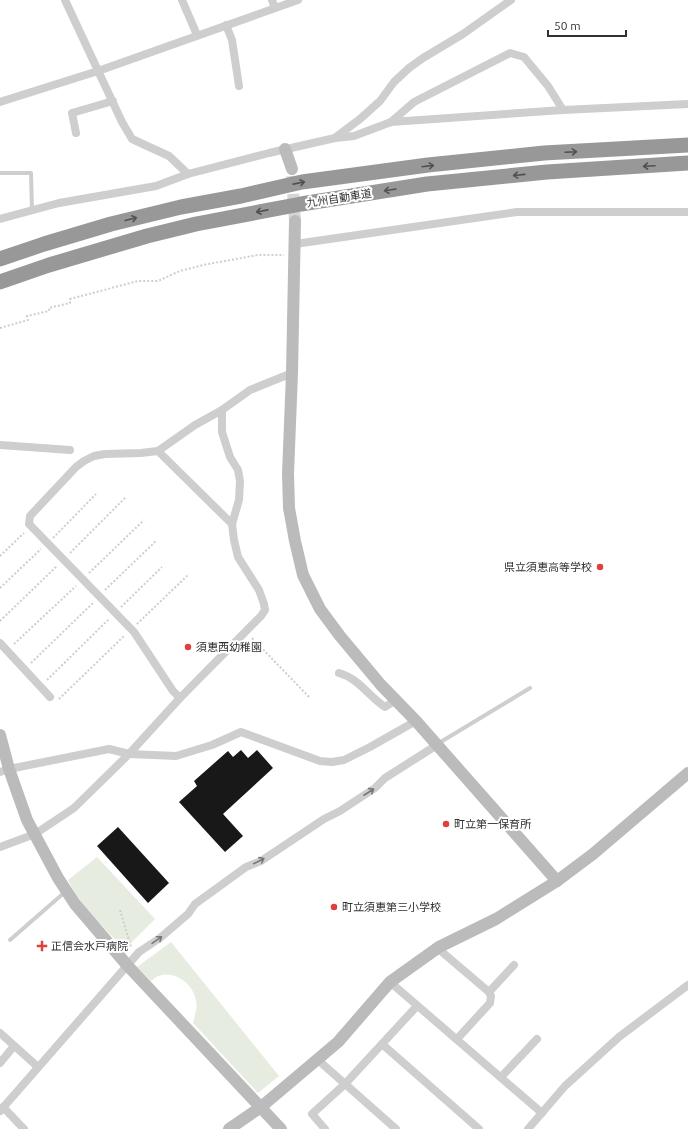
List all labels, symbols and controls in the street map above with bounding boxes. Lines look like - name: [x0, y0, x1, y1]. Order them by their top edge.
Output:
- scale bar: [548, 12, 626, 38]
- text: 50 m: [554, 19, 581, 32]
- one-way arrow: [564, 148, 577, 155]
- one-way arrow: [421, 162, 434, 169]
- one-way arrow: [643, 162, 656, 169]
- one-way arrow: [513, 171, 526, 179]
- one-way arrow: [292, 179, 305, 187]
- one-way arrow: [384, 186, 397, 194]
- street label: 九州自動車道: [305, 187, 373, 209]
- one-way arrow: [256, 208, 269, 216]
- one-way arrow: [124, 215, 137, 222]
- place label: 県立須恵高等学校: [504, 561, 592, 573]
- marker: 県立須恵高等学校: [595, 562, 605, 572]
- place label: 須恵西幼稚園: [196, 641, 262, 653]
- marker: 須恵西幼稚園: [183, 642, 193, 652]
- one-way arrow: [363, 788, 375, 796]
- place label: 町立第一保育所: [454, 818, 532, 830]
- marker: 町立第一保育所: [441, 819, 451, 829]
- one-way arrow: [253, 857, 265, 864]
- place label: 町立須恵第三小学校: [342, 901, 441, 913]
- marker: 町立須恵第三小学校: [329, 902, 339, 912]
- one-way arrow: [151, 936, 162, 944]
- marker: 正信会水戸病院: [36, 940, 48, 952]
- place label: 正信会水戸病院: [51, 940, 128, 952]

